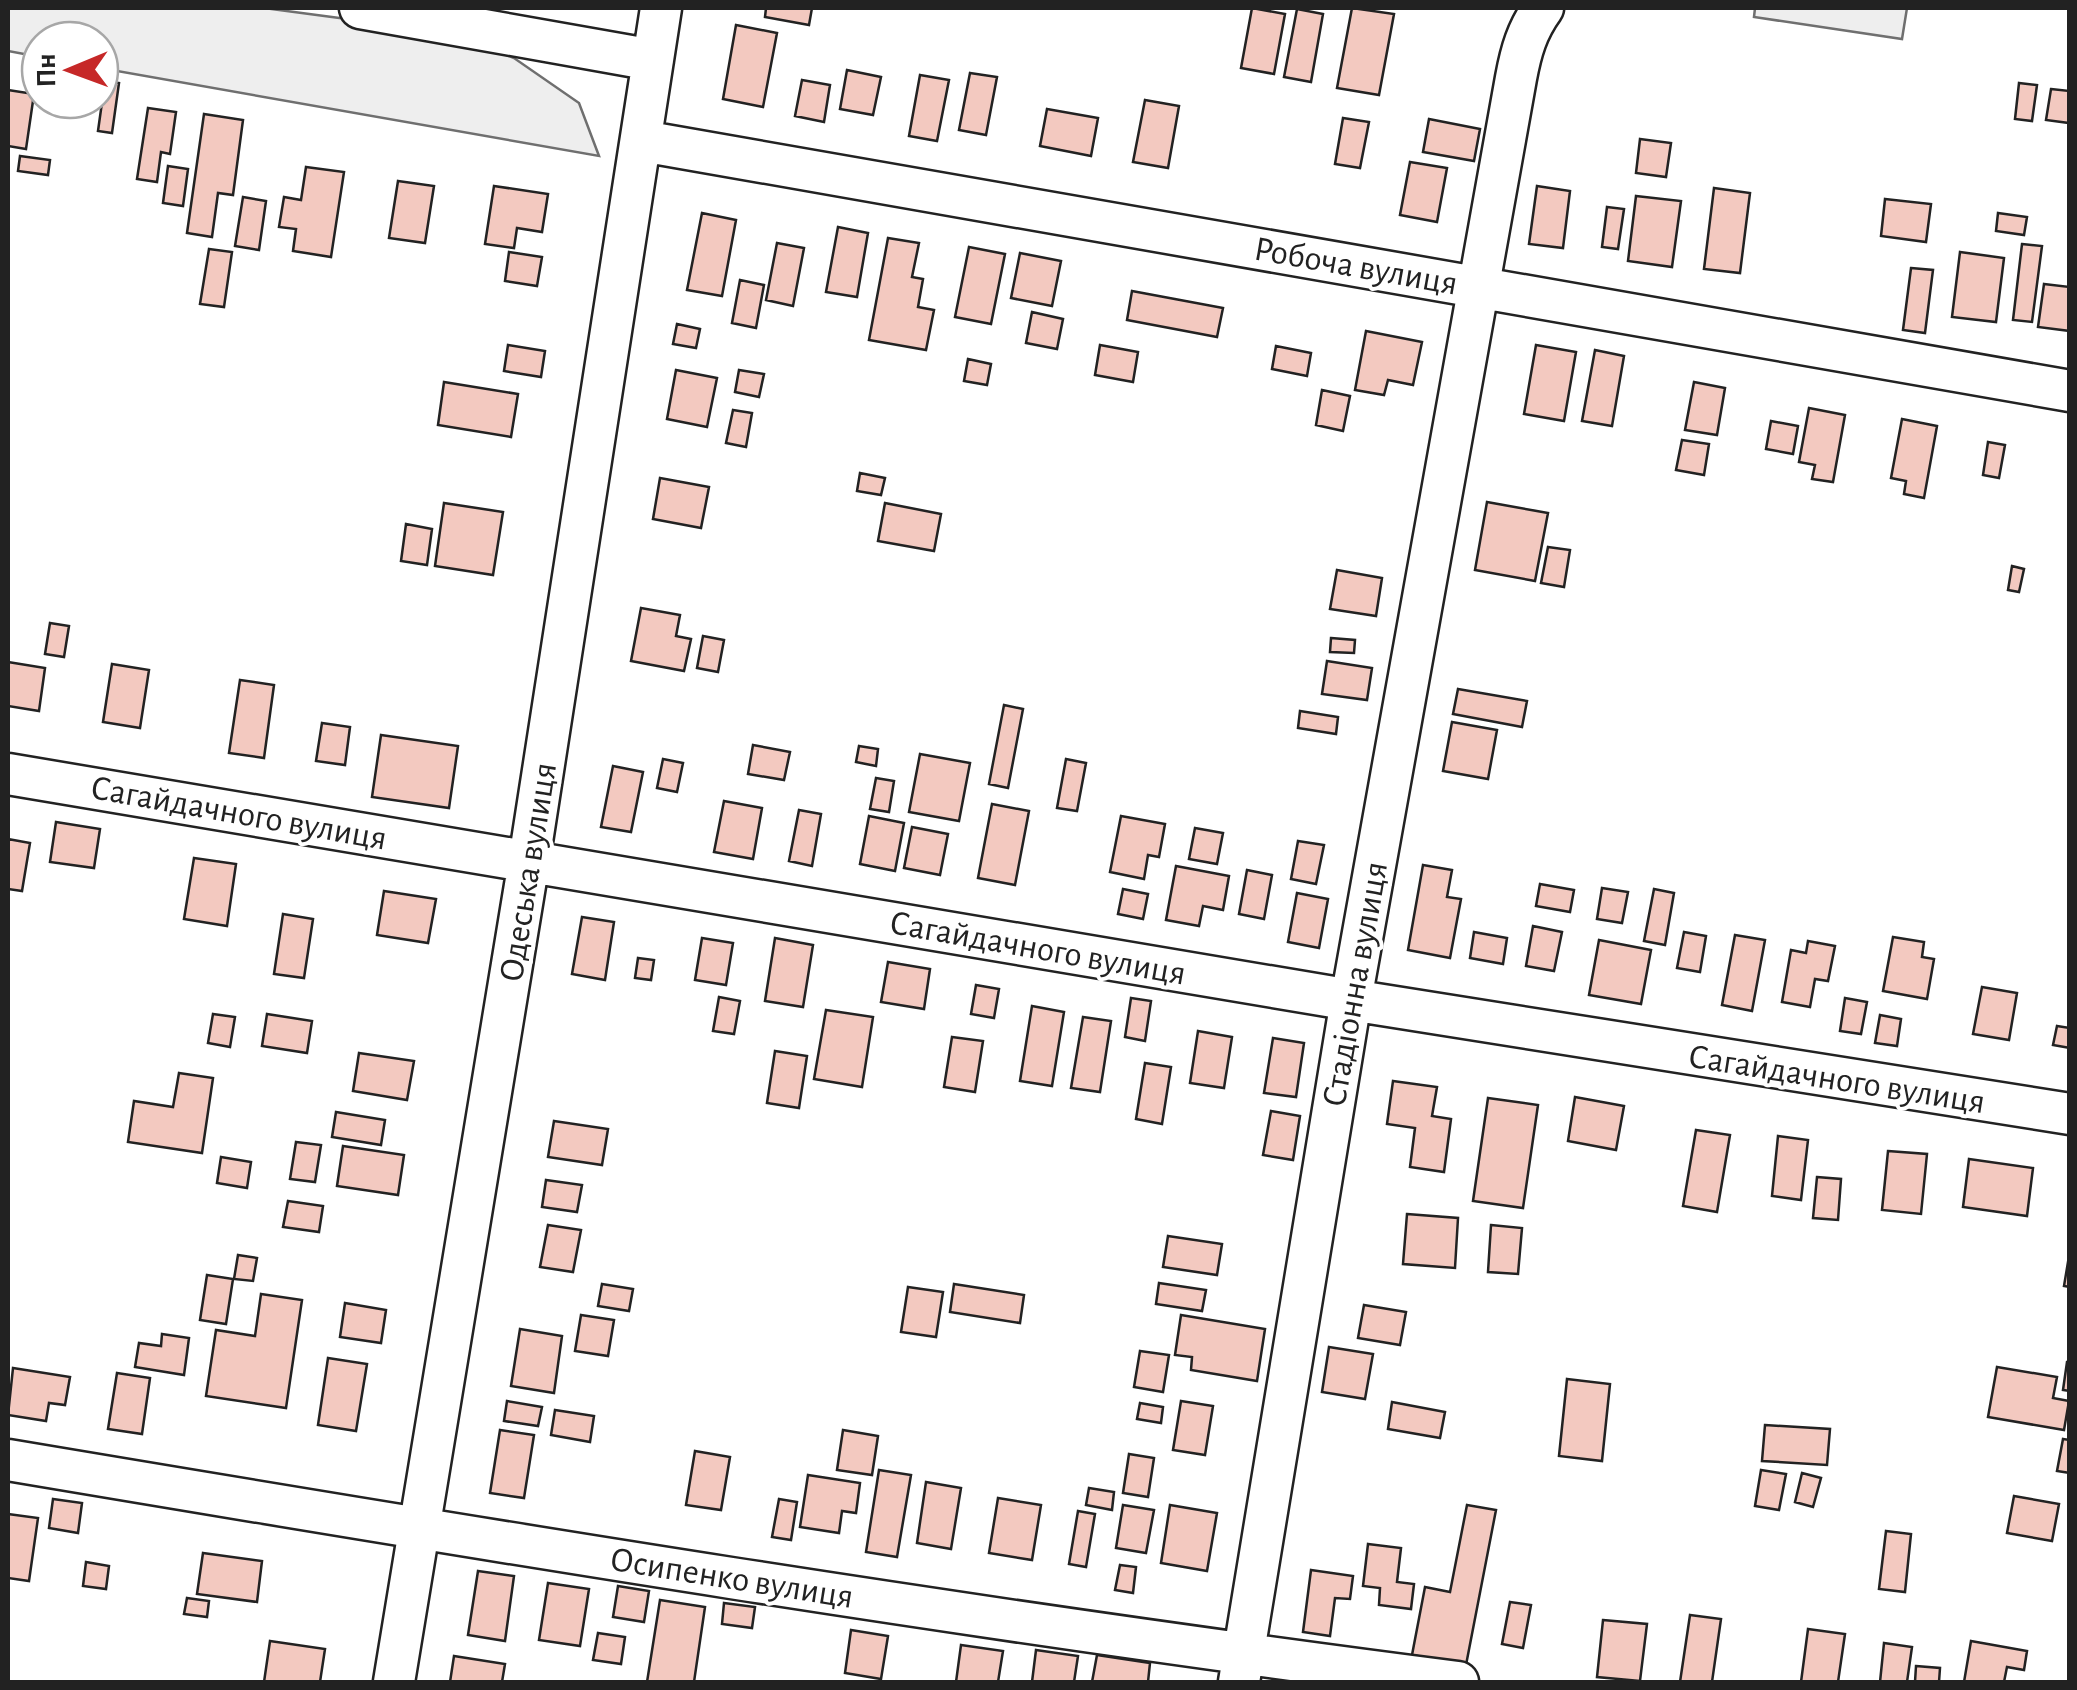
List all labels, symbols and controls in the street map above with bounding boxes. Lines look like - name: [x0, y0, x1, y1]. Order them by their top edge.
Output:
- north arrow: [20, 20, 120, 120]
- text: Пн: [33, 53, 61, 88]
- street label: Робоча вулиця: [1251, 231, 1460, 302]
- street label: Одеська вулиця: [494, 760, 563, 984]
- street label: Сагайдачного вулиця: [88, 770, 389, 857]
- street label: Стадіонна вулиця: [1317, 859, 1394, 1110]
- street label: Сагайдачного вулиця: [887, 905, 1188, 992]
- street label: Сагайдачного вулиця: [1686, 1039, 1988, 1120]
- street label: Осипенко вулиця: [608, 1542, 856, 1615]

